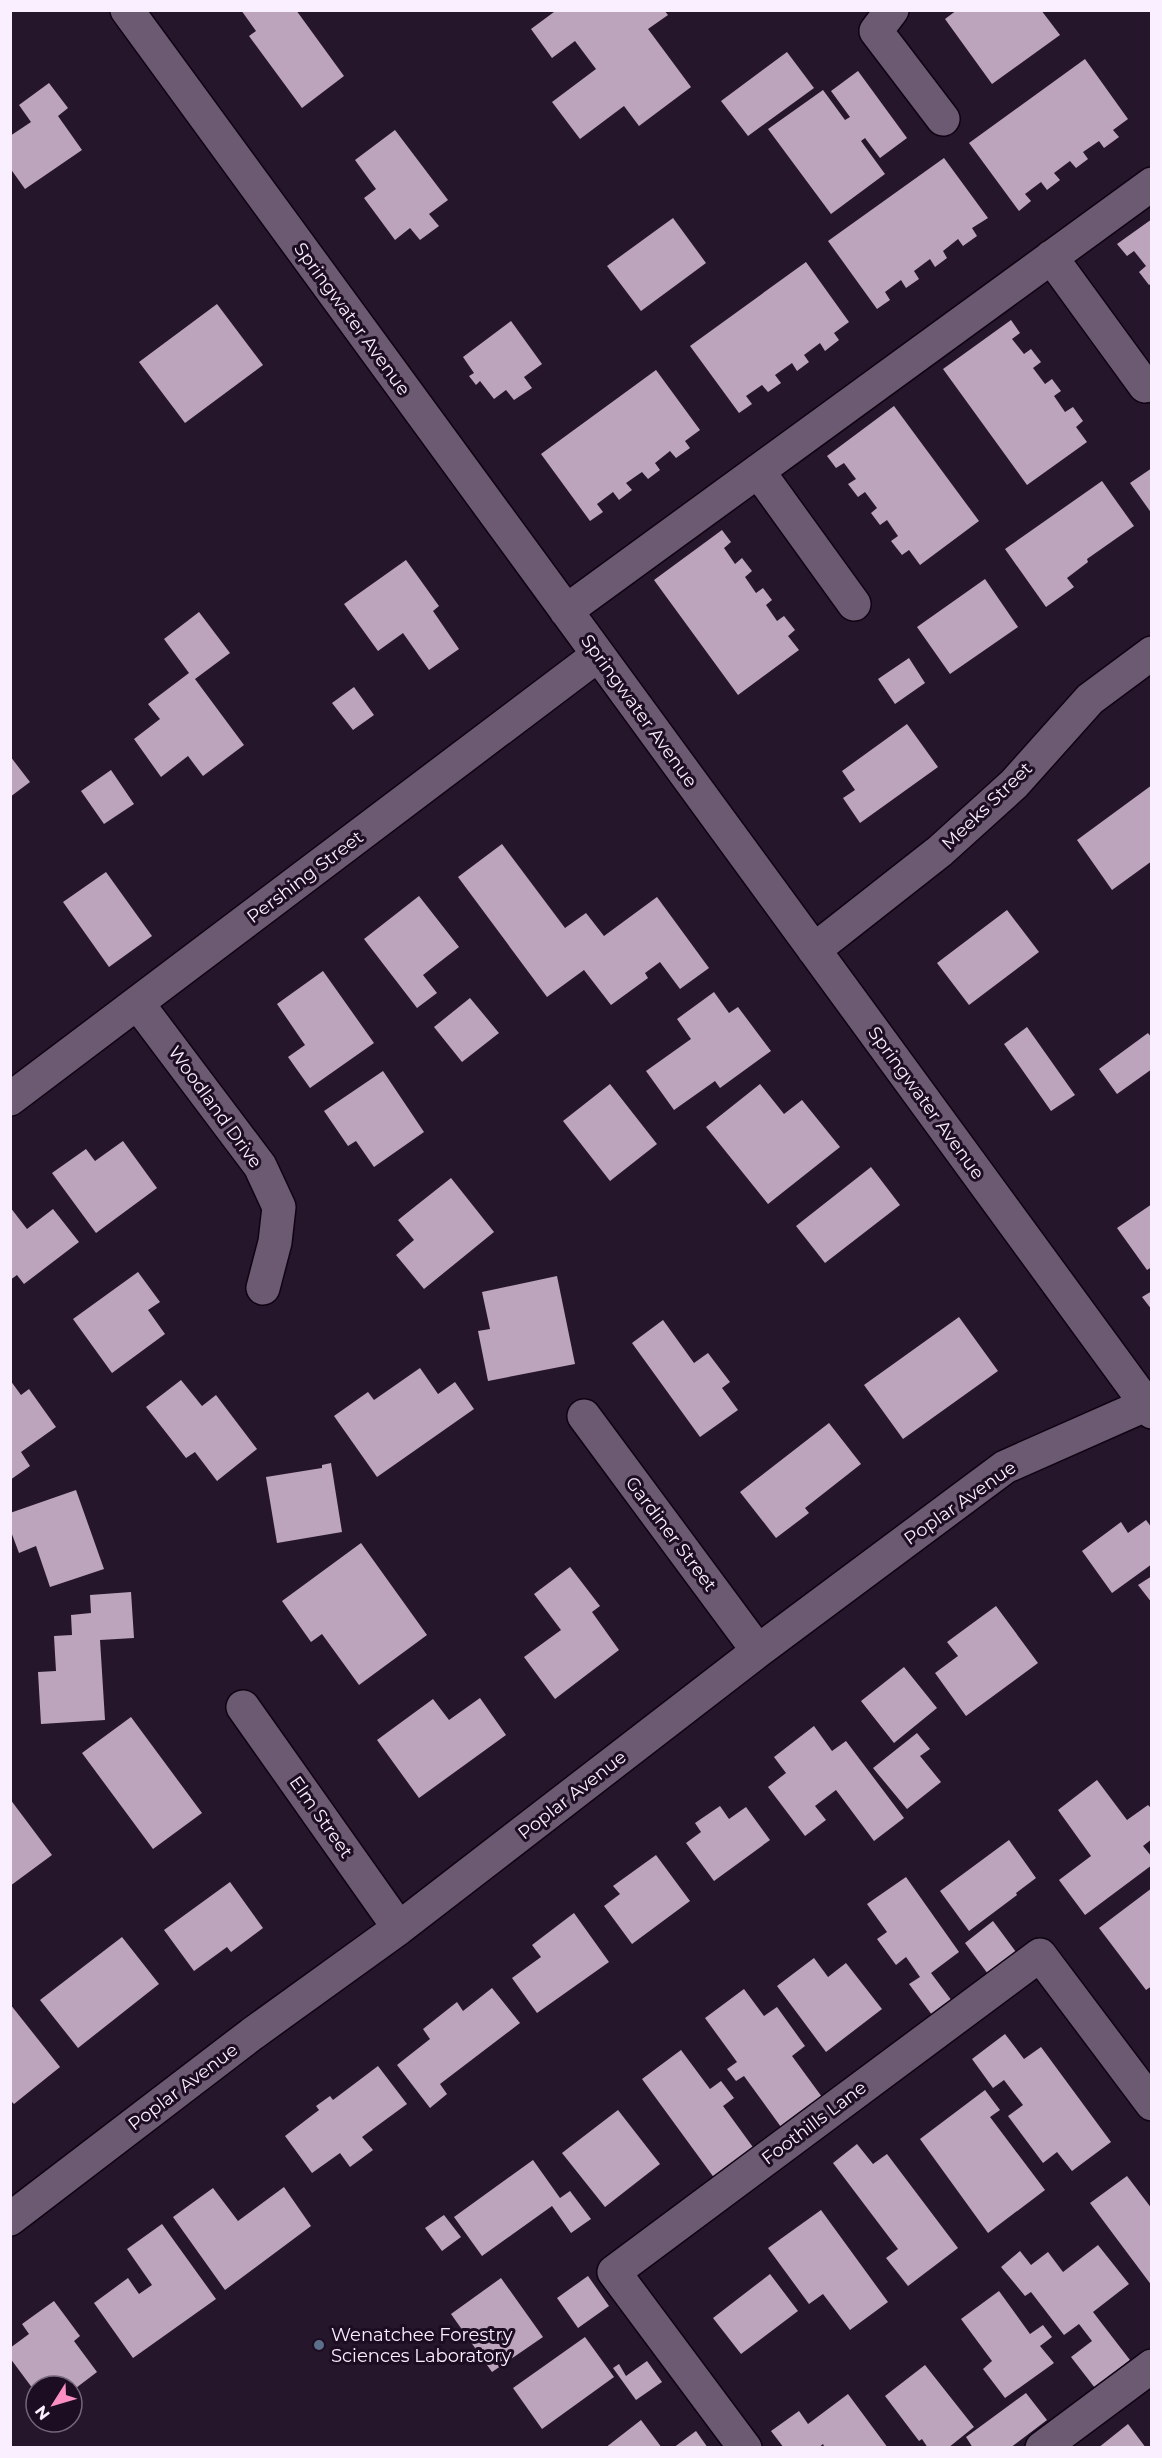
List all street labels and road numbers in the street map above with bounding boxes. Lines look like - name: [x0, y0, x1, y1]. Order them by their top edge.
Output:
- street label: Springwater Avenue: [289, 238, 415, 400]
- street label: Springwater Avenue: [576, 630, 702, 792]
- street label: Meeks Street: [937, 757, 1037, 855]
- street label: Pershing Street: [242, 826, 368, 928]
- street label: Springwater Avenue: [863, 1022, 989, 1184]
- street label: Woodland Drive: [163, 1042, 267, 1172]
- street label: Poplar Avenue: [900, 1456, 1020, 1550]
- street label: Gardiner Street: [621, 1472, 721, 1596]
- street label: Poplar Avenue: [513, 1746, 631, 1844]
- street label: Elm Street: [285, 1772, 357, 1862]
- street label: Poplar Avenue: [124, 2039, 242, 2135]
- street label: Foothills Lane: [757, 2076, 871, 2170]

